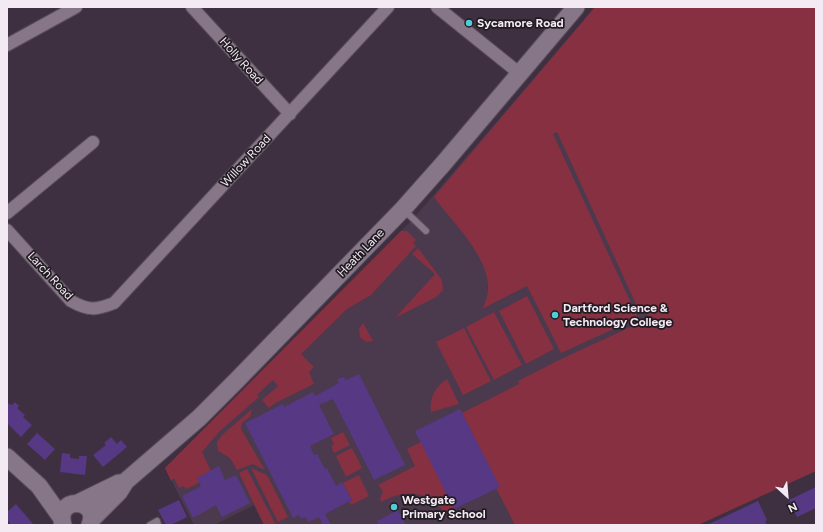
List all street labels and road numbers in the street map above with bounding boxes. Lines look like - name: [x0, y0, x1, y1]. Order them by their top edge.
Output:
- street label: Holly Road: [216, 35, 266, 87]
- street label: Willow Road: [218, 132, 274, 190]
- street label: Heath Lane: [334, 226, 388, 280]
- street label: Larch Road: [24, 249, 76, 303]

